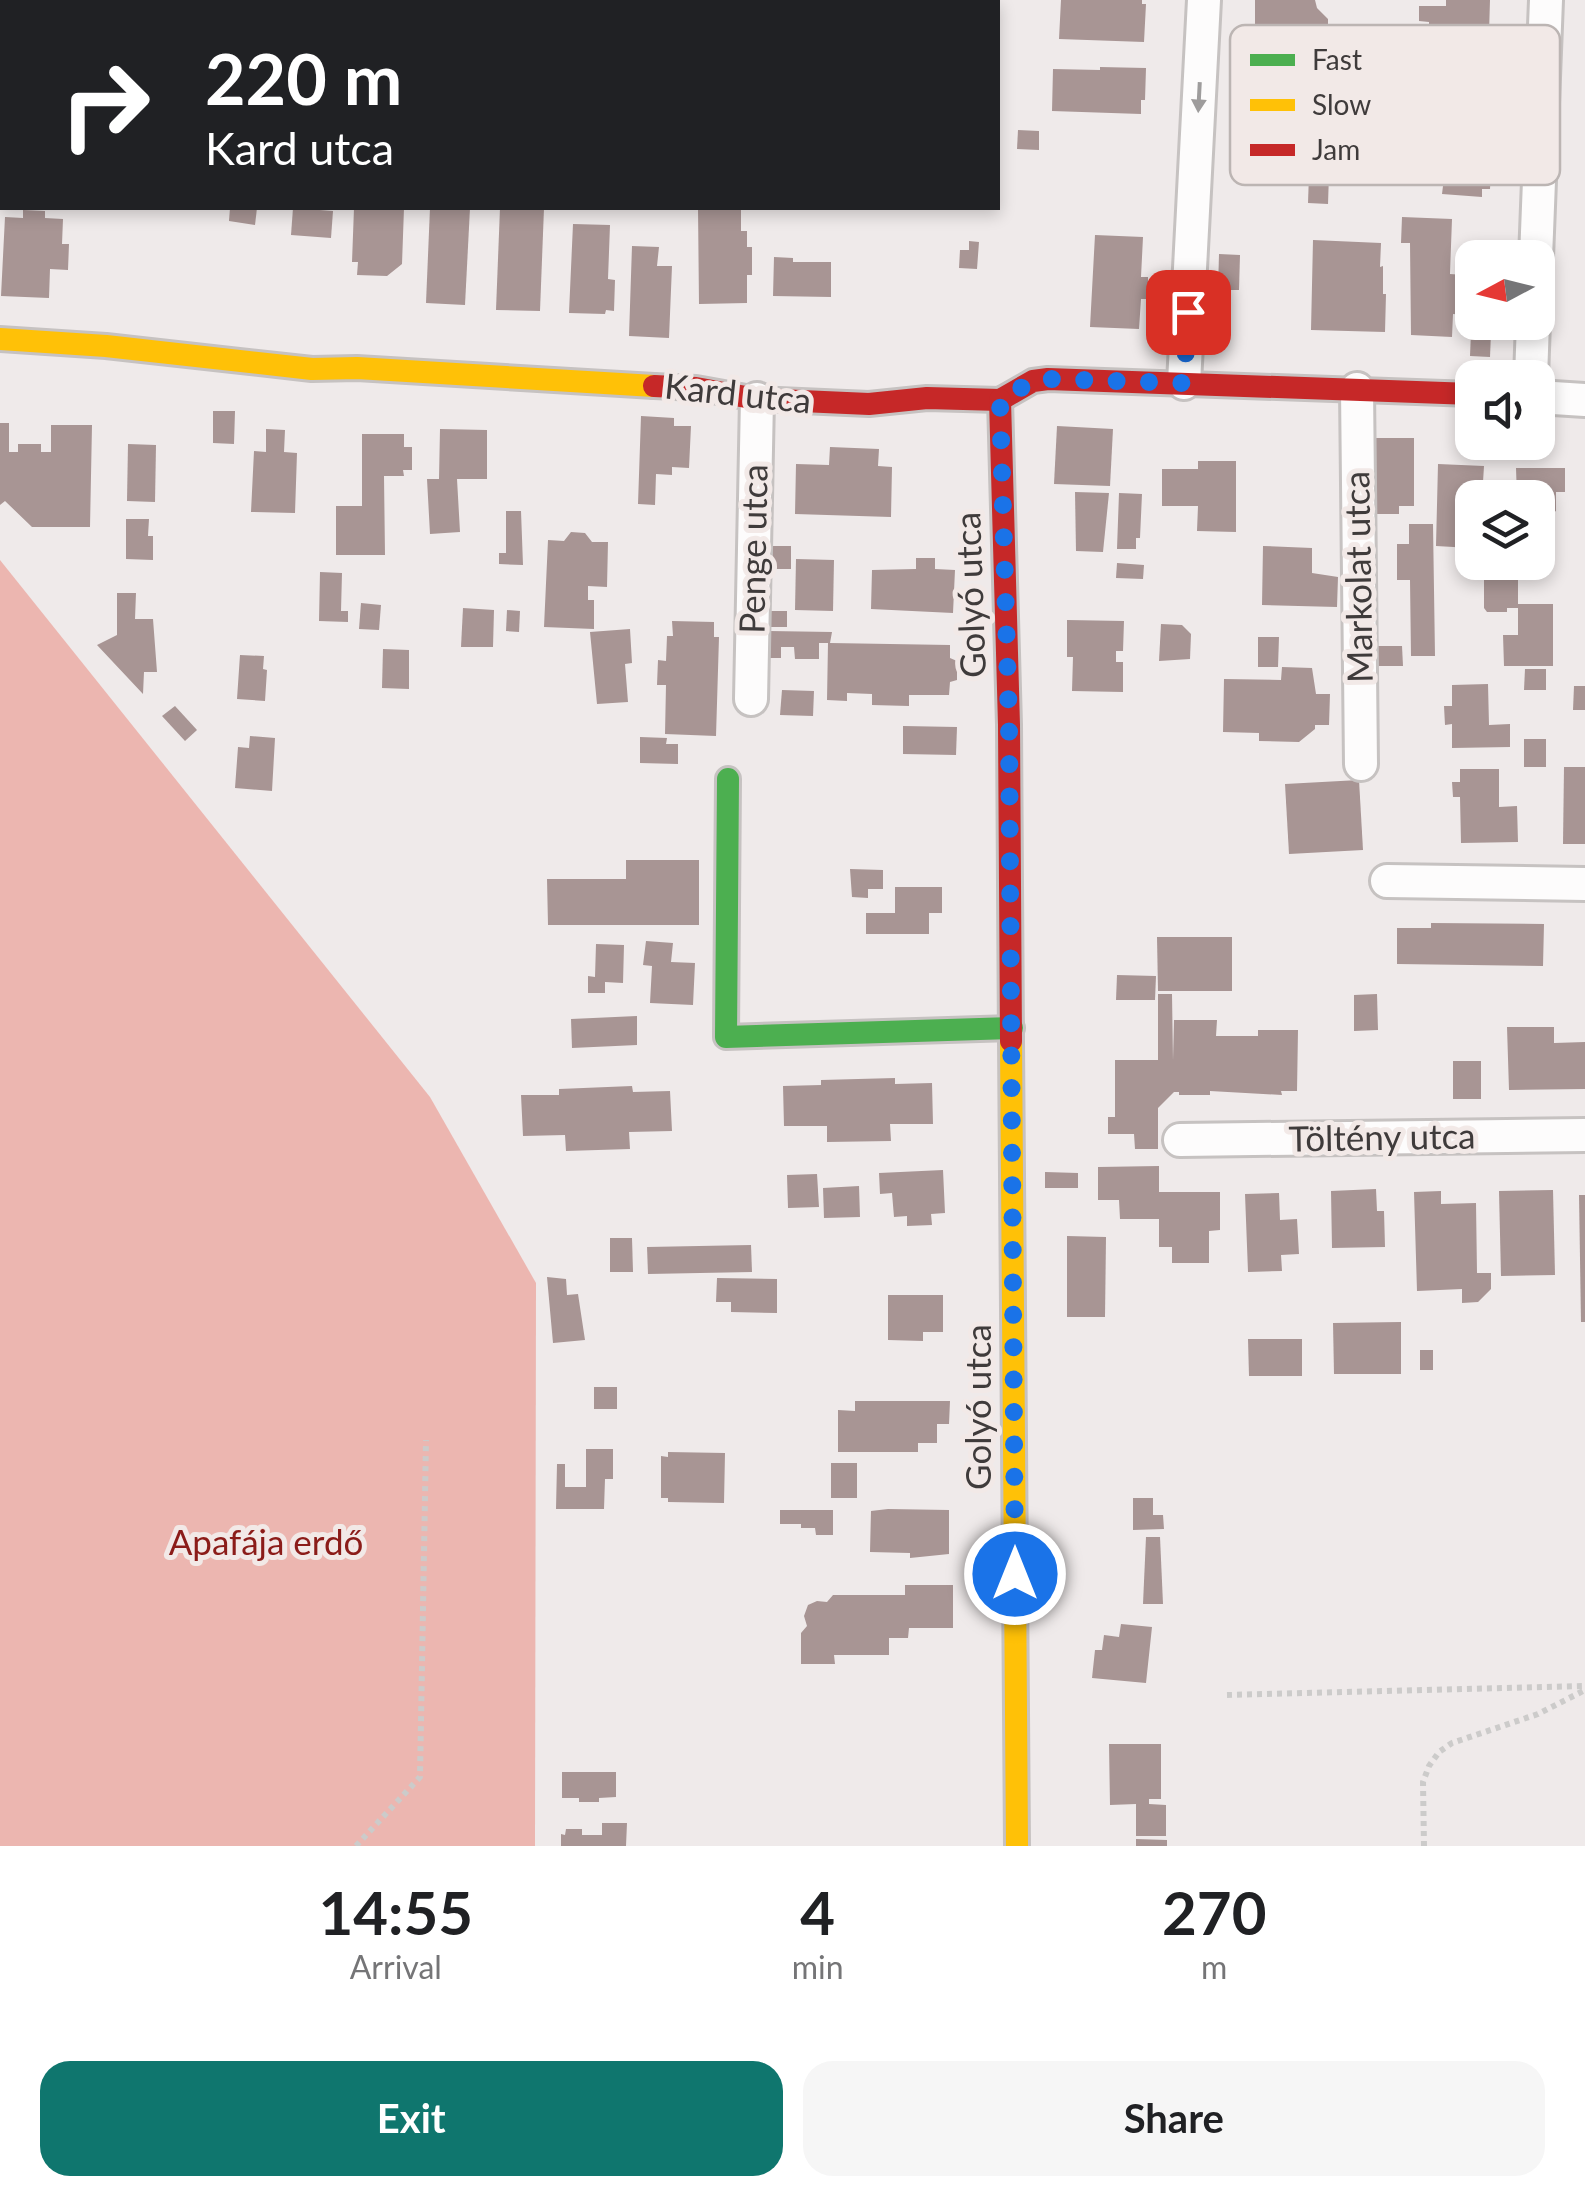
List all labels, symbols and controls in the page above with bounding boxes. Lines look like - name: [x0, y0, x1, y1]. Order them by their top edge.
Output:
- legend: [1230, 25, 1560, 185]
- text: 220 m: [205, 36, 402, 120]
- icon: right: [40, 40, 170, 170]
- text: Fast: [1312, 42, 1362, 76]
- one-way arrow: [1191, 82, 1207, 114]
- text: Slow: [1312, 87, 1371, 121]
- text: Kard utca: [205, 121, 394, 175]
- text: Jam: [1312, 132, 1360, 166]
- north arrow: [1455, 240, 1555, 340]
- map controls: [1455, 240, 1555, 580]
- pin: [1146, 270, 1231, 355]
- icon: arrive: [1161, 285, 1216, 340]
- button: sound: [1455, 360, 1555, 460]
- street label: Kard utca: [663, 363, 814, 421]
- street label: Penge utca: [730, 464, 774, 634]
- street label: Markolat utca: [1334, 471, 1380, 683]
- button: layers: [1455, 480, 1555, 580]
- street label: Golyó utca: [945, 511, 993, 679]
- street label: Töltény utca: [1288, 1113, 1476, 1159]
- street label: Golyó utca: [956, 1324, 998, 1490]
- park label: Apafája erdő: [169, 1520, 363, 1562]
- position arrow: [963, 1522, 1067, 1626]
- text: 14:55: [319, 1876, 473, 1948]
- text: 4: [800, 1876, 835, 1948]
- text: 270: [1162, 1876, 1266, 1948]
- text: Arrival: [350, 1947, 442, 1986]
- text: min: [792, 1947, 844, 1986]
- text: m: [1201, 1947, 1227, 1986]
- button: Exit: [40, 2061, 783, 2176]
- button: Share: [803, 2061, 1545, 2176]

